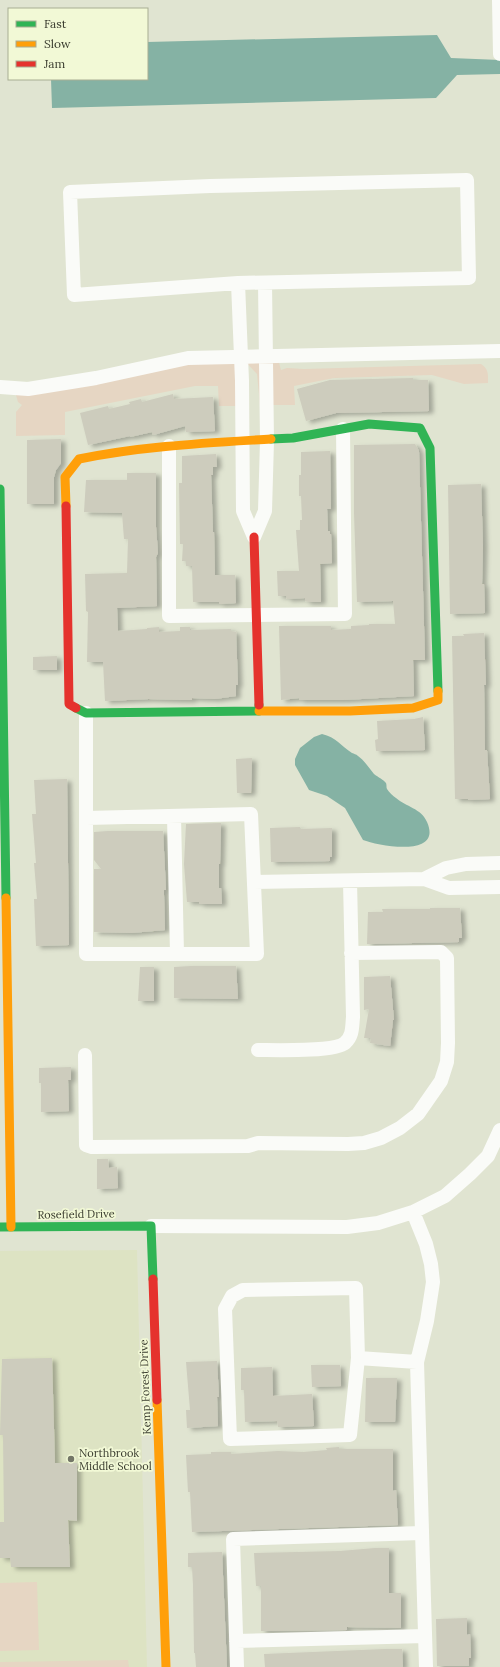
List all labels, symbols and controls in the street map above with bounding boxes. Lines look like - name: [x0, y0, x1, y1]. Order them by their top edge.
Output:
- legend: [8, 8, 148, 80]
- text: Fast: [44, 16, 67, 31]
- text: Slow: [44, 36, 71, 51]
- text: Jam: [43, 56, 65, 71]
- street label: Rosefield Drive: [37, 1206, 115, 1222]
- street label: Kemp Forest Drive: [136, 1339, 154, 1435]
- place label: Northbrook Middle School: [79, 1446, 152, 1473]
- marker: Northbrook Middle School: [66, 1454, 76, 1464]

